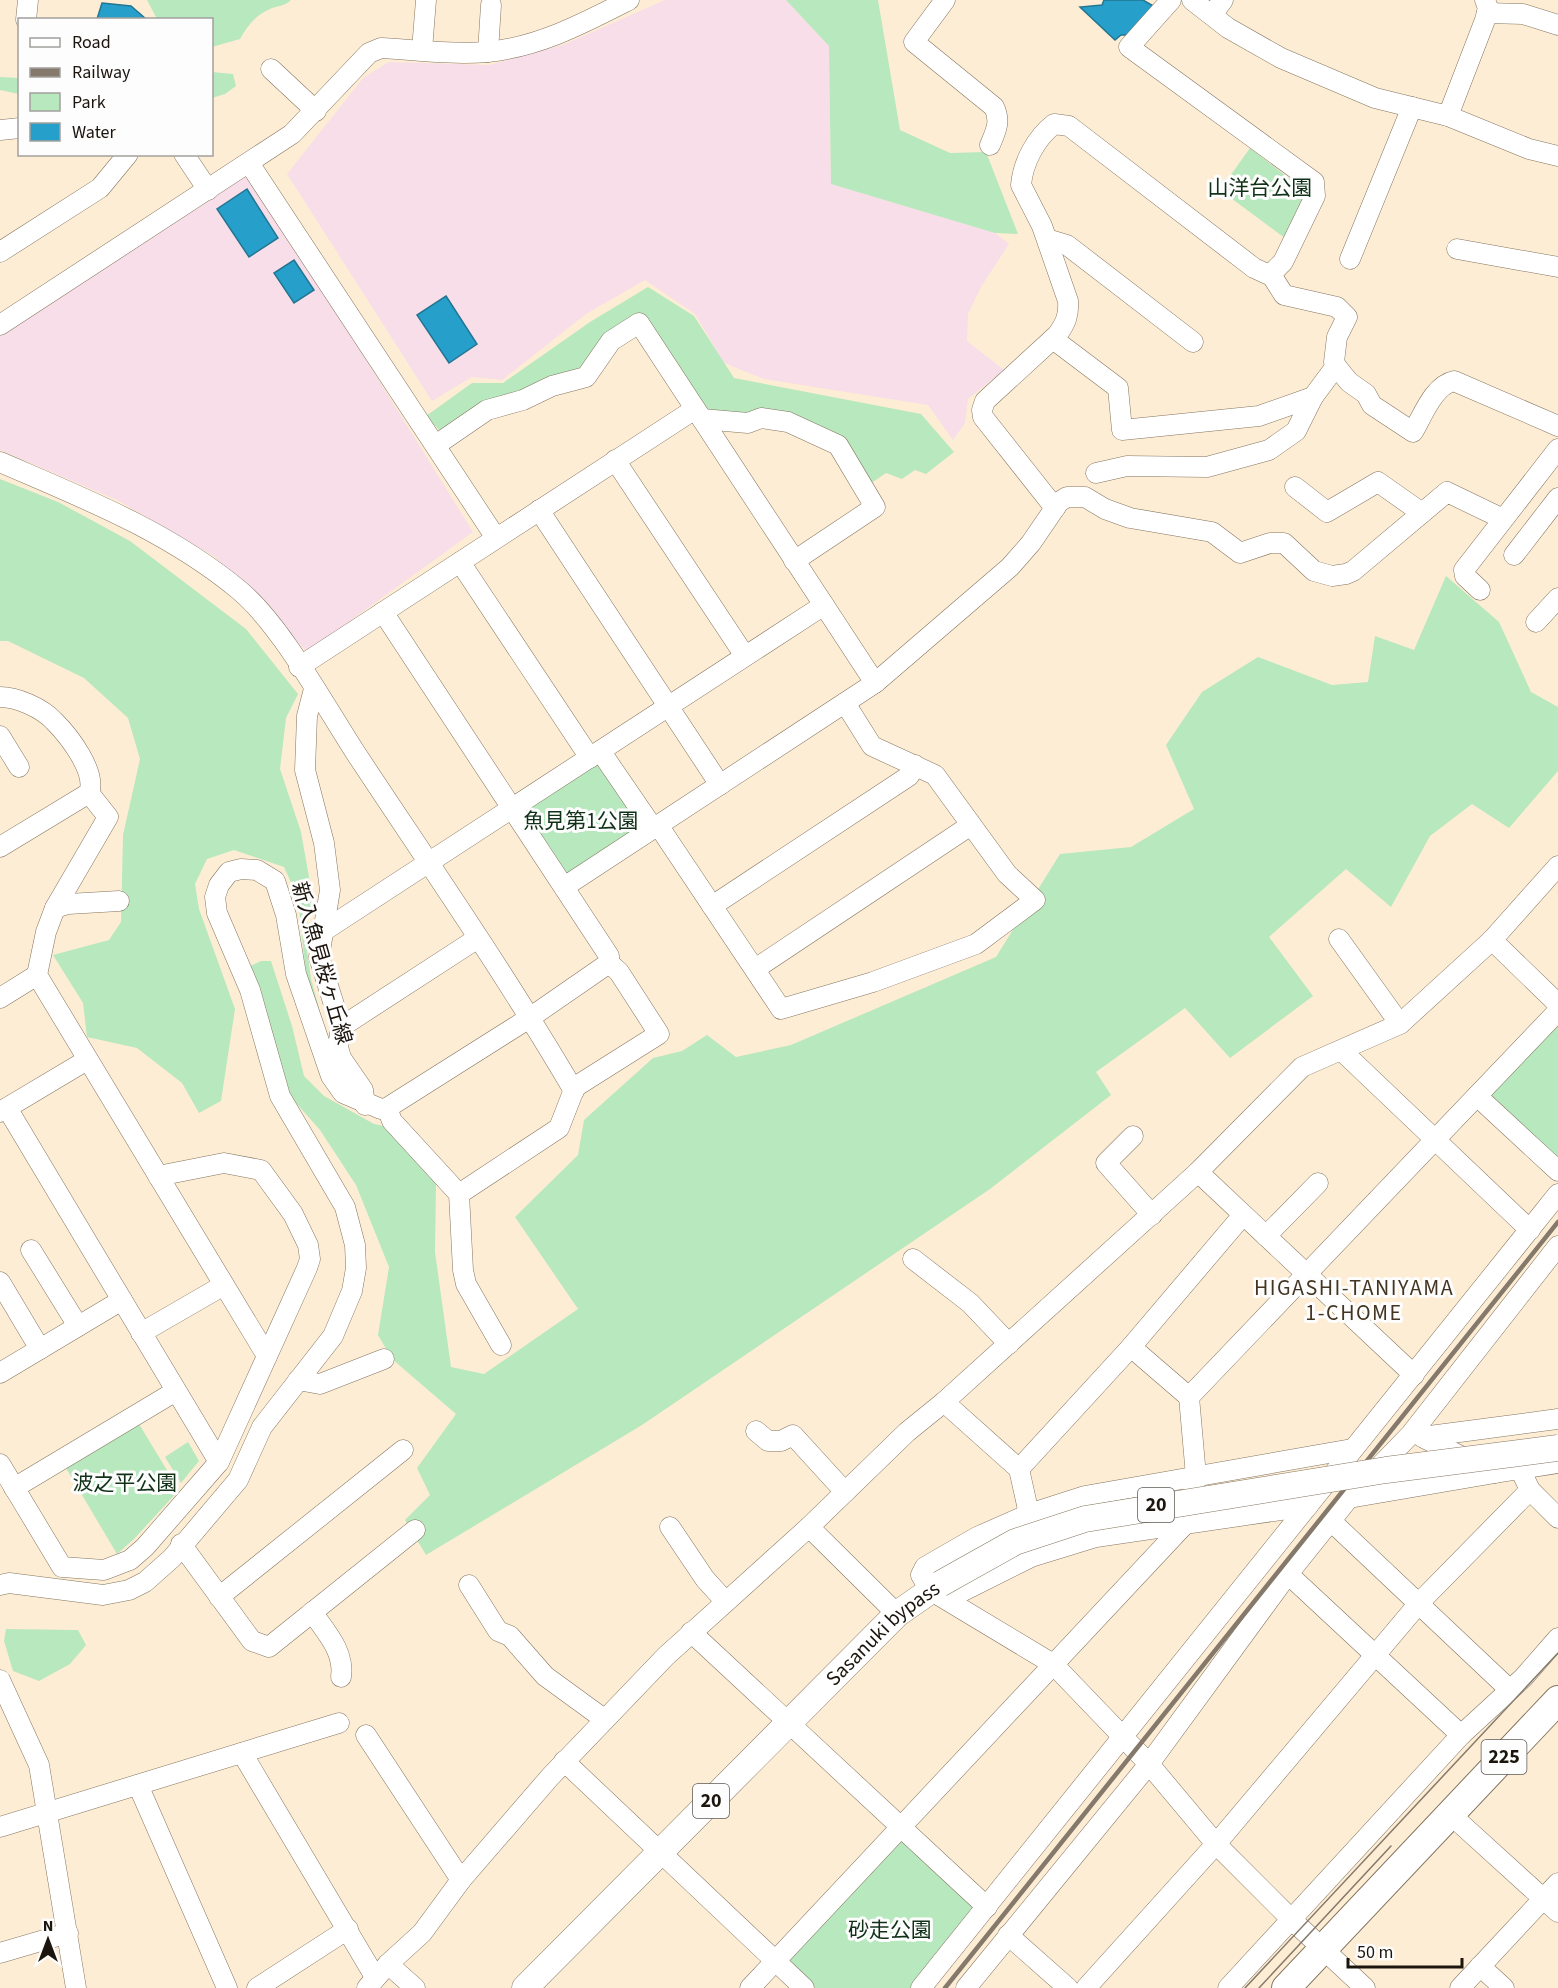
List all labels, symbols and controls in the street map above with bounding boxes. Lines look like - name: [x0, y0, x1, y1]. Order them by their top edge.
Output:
- legend: [18, 18, 213, 156]
- text: Road: [72, 30, 111, 55]
- text: Railway: [72, 60, 131, 85]
- text: Park: [72, 90, 106, 115]
- text: Water: [72, 120, 116, 145]
- park label: 山洋台公園: [1208, 173, 1313, 203]
- park label: 魚見第1公園: [523, 806, 639, 836]
- street label: 新入魚見桜ヶ丘線: [284, 878, 360, 1048]
- district label: HIGASHI-TANIYAMA 1-CHOME: [1254, 1272, 1454, 1329]
- park label: 波之平公園: [73, 1468, 178, 1498]
- road number: 20: [1138, 1488, 1174, 1522]
- street label: Sasanuki bypass: [819, 1574, 946, 1693]
- road number: 225: [1482, 1740, 1526, 1774]
- road number: 20: [693, 1784, 729, 1818]
- north arrow: [18, 1910, 78, 1970]
- text: N: [43, 1915, 53, 1937]
- park label: 砂走公園: [848, 1915, 932, 1945]
- scale bar: [1348, 1931, 1462, 1969]
- text: 50 m: [1357, 1940, 1393, 1965]

